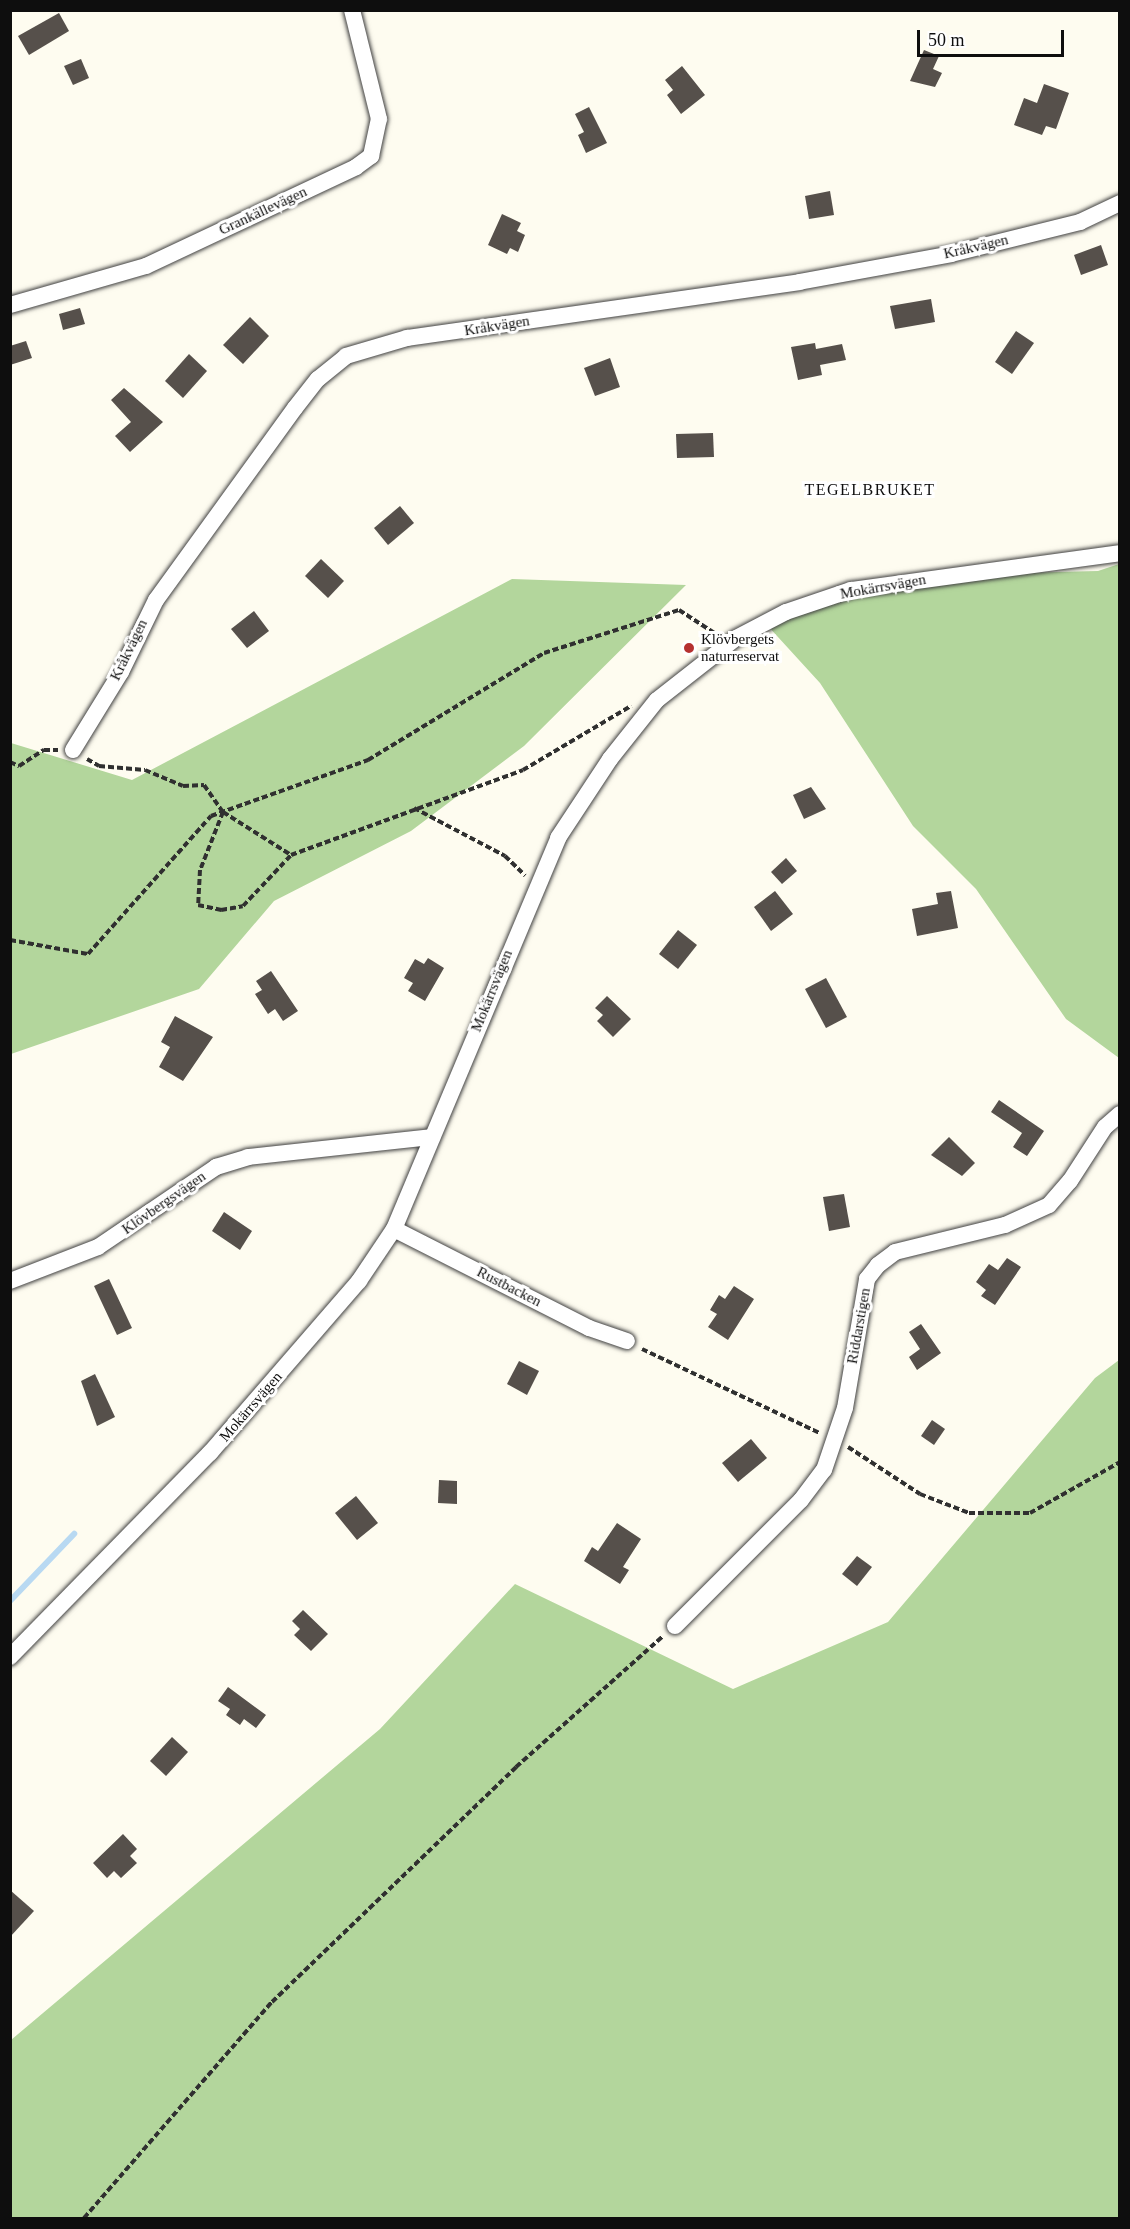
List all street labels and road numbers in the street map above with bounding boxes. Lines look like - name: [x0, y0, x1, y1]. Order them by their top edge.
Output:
- street label: Grankällevägen: [216, 183, 310, 239]
- street label: Kråkvägen: [942, 231, 1010, 263]
- street label: Kråkvägen: [463, 312, 531, 340]
- street label: Mokärrsvägen: [839, 571, 927, 603]
- street label: Kråkvägen: [106, 616, 152, 684]
- street label: Mokärrsvägen: [467, 947, 517, 1035]
- street label: Klövbergsvägen: [119, 1168, 209, 1238]
- street label: Rustbacken: [474, 1263, 544, 1311]
- street label: Riddarstigen: [843, 1287, 875, 1365]
- street label: Mokärrsvägen: [216, 1368, 286, 1446]

